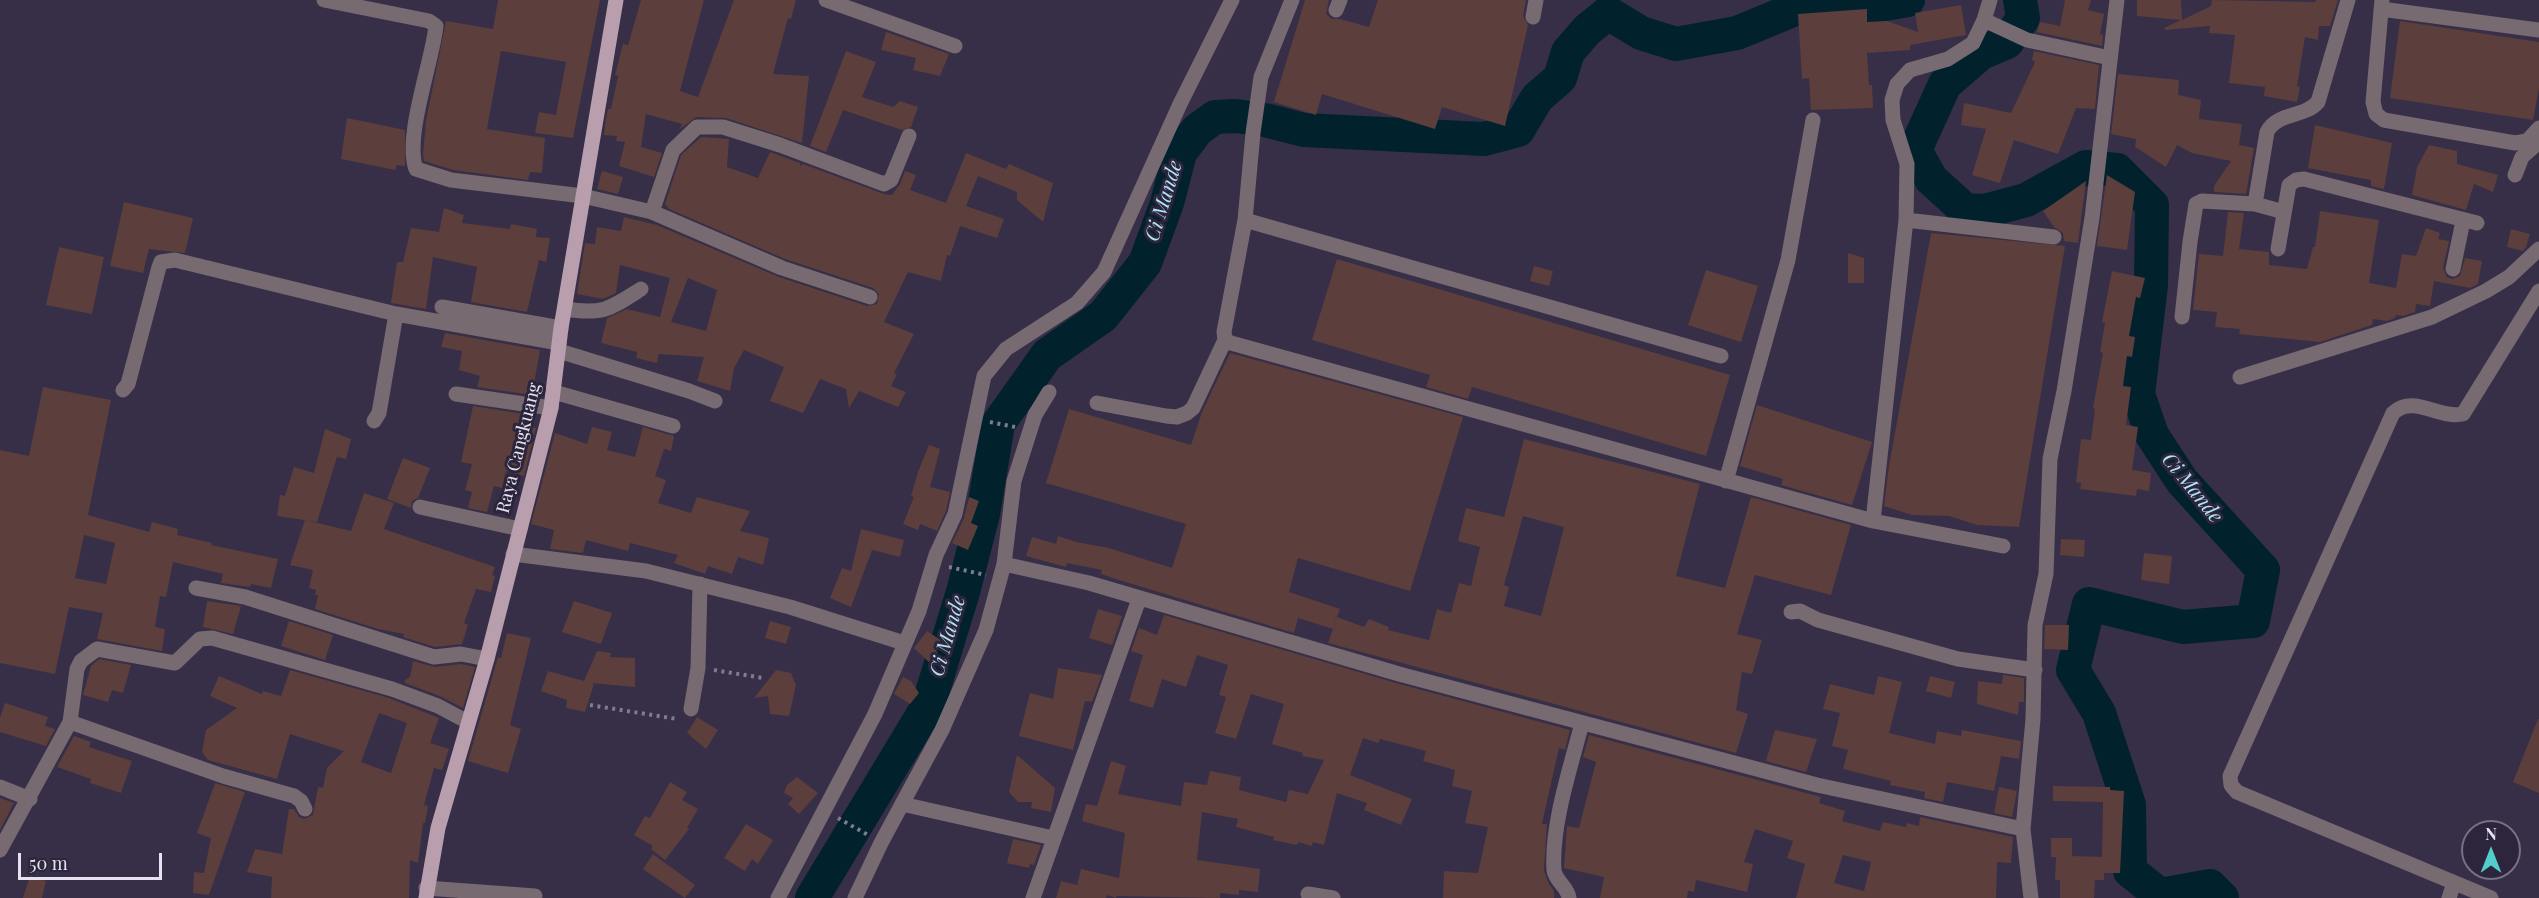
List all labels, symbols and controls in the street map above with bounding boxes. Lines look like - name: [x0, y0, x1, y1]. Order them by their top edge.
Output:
- water label: Ci Mande: [1140, 158, 1188, 244]
- street label: Raya Cangkuang: [492, 381, 546, 515]
- water label: Ci Mande: [2157, 448, 2227, 528]
- water label: Ci Mande: [925, 593, 971, 679]
- north arrow: [2461, 820, 2521, 880]
- text: N: [2485, 823, 2497, 844]
- scale bar: [21, 841, 165, 879]
- text: 50 m: [29, 851, 68, 875]

